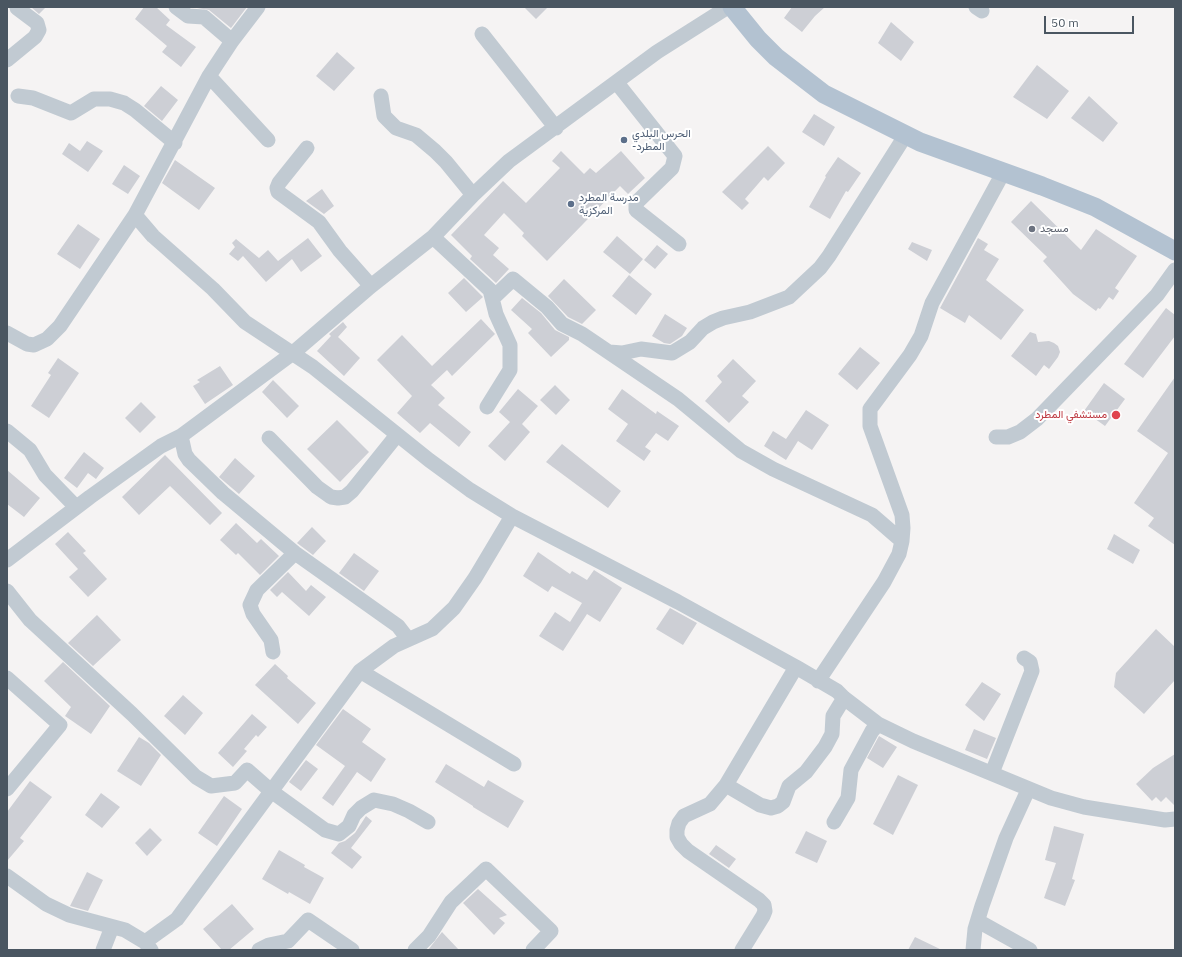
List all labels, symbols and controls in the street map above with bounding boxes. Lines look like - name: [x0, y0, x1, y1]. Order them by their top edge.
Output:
- scale bar: [1046, 8, 1136, 34]
- text: 50 m: [1051, 15, 1079, 30]
- place label: الحرس البلدي -المطرد: [632, 127, 691, 153]
- marker: الحرس البلدي -المطرد: [619, 135, 629, 145]
- place label: مدرسة المطرد المركزية: [579, 191, 639, 217]
- marker: مدرسة المطرد المركزية: [566, 199, 576, 209]
- place label: مسجد: [1040, 222, 1068, 236]
- marker: مسجد: [1027, 224, 1037, 234]
- place label: مستشفي المطرد: [1035, 408, 1107, 422]
- marker: مستشفي المطرد: [1110, 409, 1122, 421]

